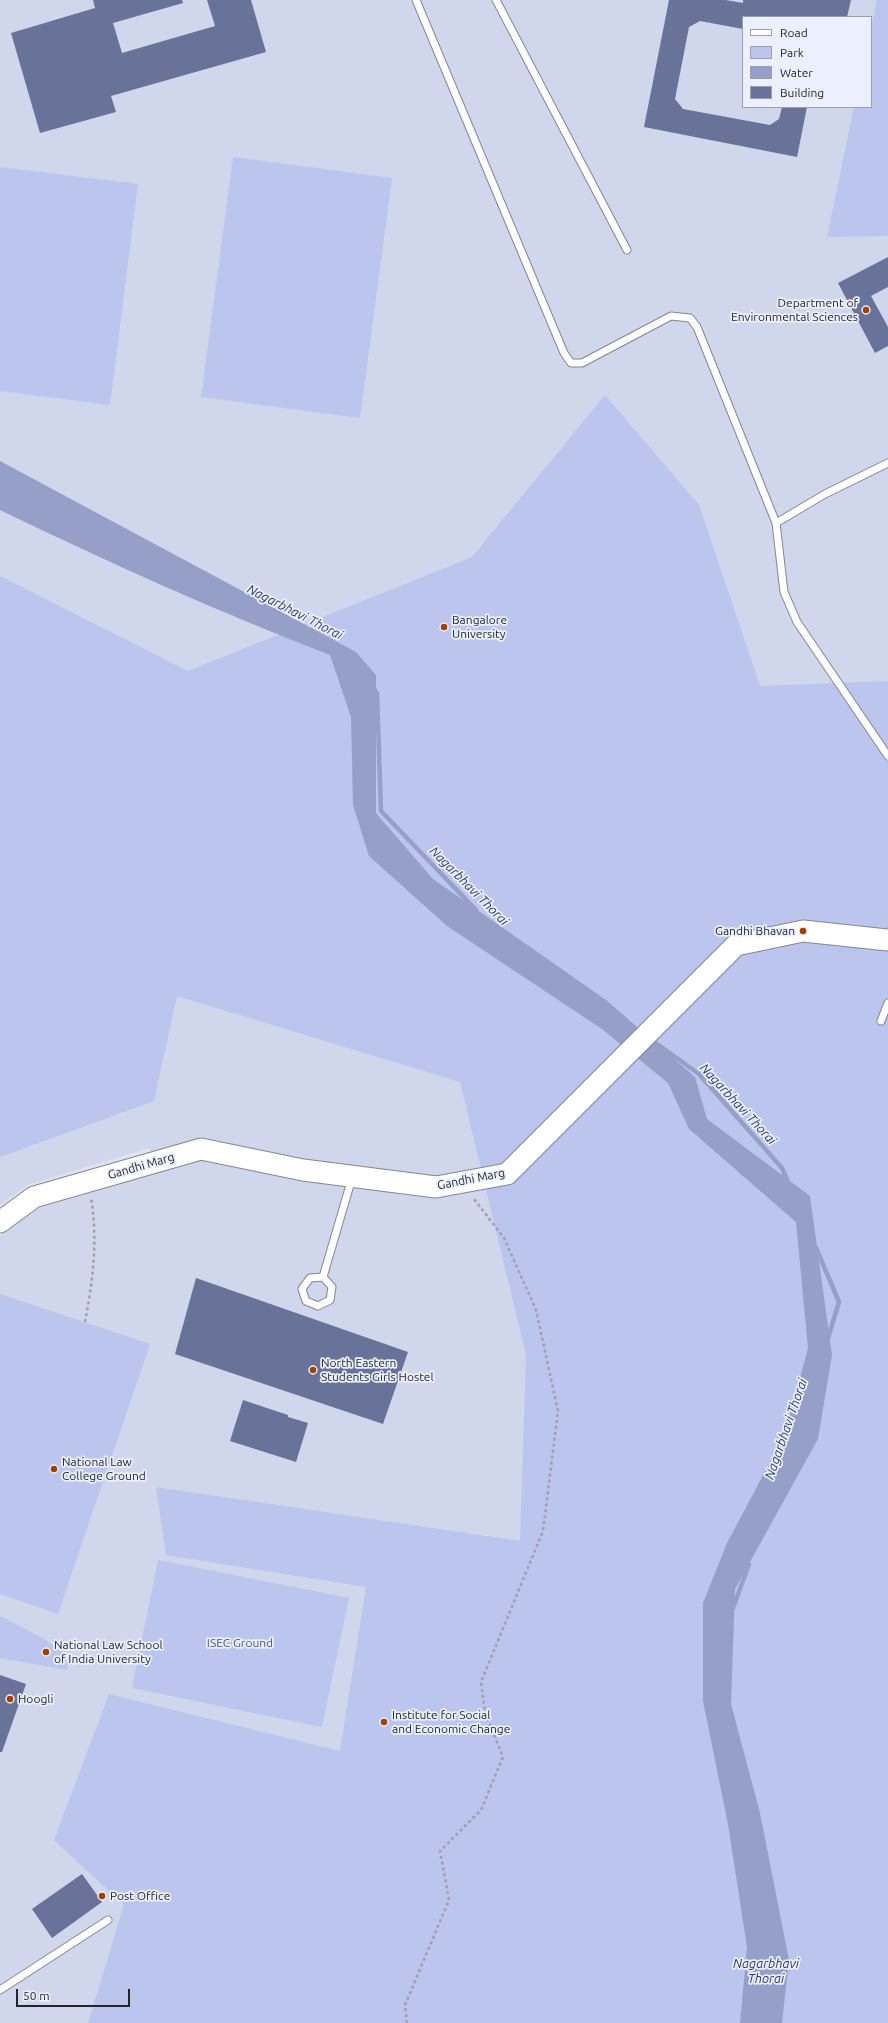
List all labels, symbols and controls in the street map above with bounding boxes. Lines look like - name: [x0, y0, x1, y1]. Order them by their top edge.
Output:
- legend: [742, 16, 872, 108]
- text: Road: [780, 26, 808, 39]
- text: Park: [780, 46, 804, 59]
- text: Water: [780, 66, 813, 79]
- text: Building: [780, 86, 824, 99]
- place label: Department of Environmental Sciences: [731, 296, 858, 324]
- marker: Department of Environmental Sciences: [861, 305, 871, 315]
- water label: Nagarbhavi Thorai: [245, 581, 345, 643]
- place label: Bangalore University: [452, 613, 507, 641]
- marker: Bangalore University: [439, 622, 449, 632]
- water label: Nagarbhavi Thorai: [426, 843, 512, 929]
- place label: Gandhi Bhavan: [715, 924, 795, 938]
- marker: Gandhi Bhavan: [798, 926, 808, 936]
- water label: Nagarbhavi Thorai: [696, 1060, 780, 1148]
- street label: Gandhi Marg: [106, 1150, 176, 1182]
- street label: Gandhi Marg: [436, 1165, 506, 1193]
- place label: North Eastern Students Girls Hostel: [321, 1356, 434, 1384]
- marker: North Eastern Students Girls Hostel: [308, 1365, 318, 1375]
- water label: Nagarbhavi Thorai: [761, 1377, 811, 1481]
- place label: National Law College Ground: [62, 1455, 146, 1483]
- marker: National Law College Ground: [49, 1464, 59, 1474]
- park label: ISEC Ground: [207, 1636, 273, 1650]
- place label: National Law School of India University: [54, 1638, 163, 1666]
- marker: National Law School of India University: [41, 1647, 51, 1657]
- place label: Hoogli: [18, 1692, 53, 1706]
- marker: Hoogli: [5, 1694, 15, 1704]
- place label: Institute for Social and Economic Change: [392, 1708, 510, 1736]
- marker: Institute for Social and Economic Change: [379, 1717, 389, 1727]
- place label: Post Office: [110, 1889, 170, 1903]
- marker: Post Office: [97, 1891, 107, 1901]
- water label: Nagarbhavi Thorai: [733, 1956, 799, 1987]
- scale bar: [18, 1981, 132, 2007]
- text: 50 m: [23, 1989, 50, 2002]

